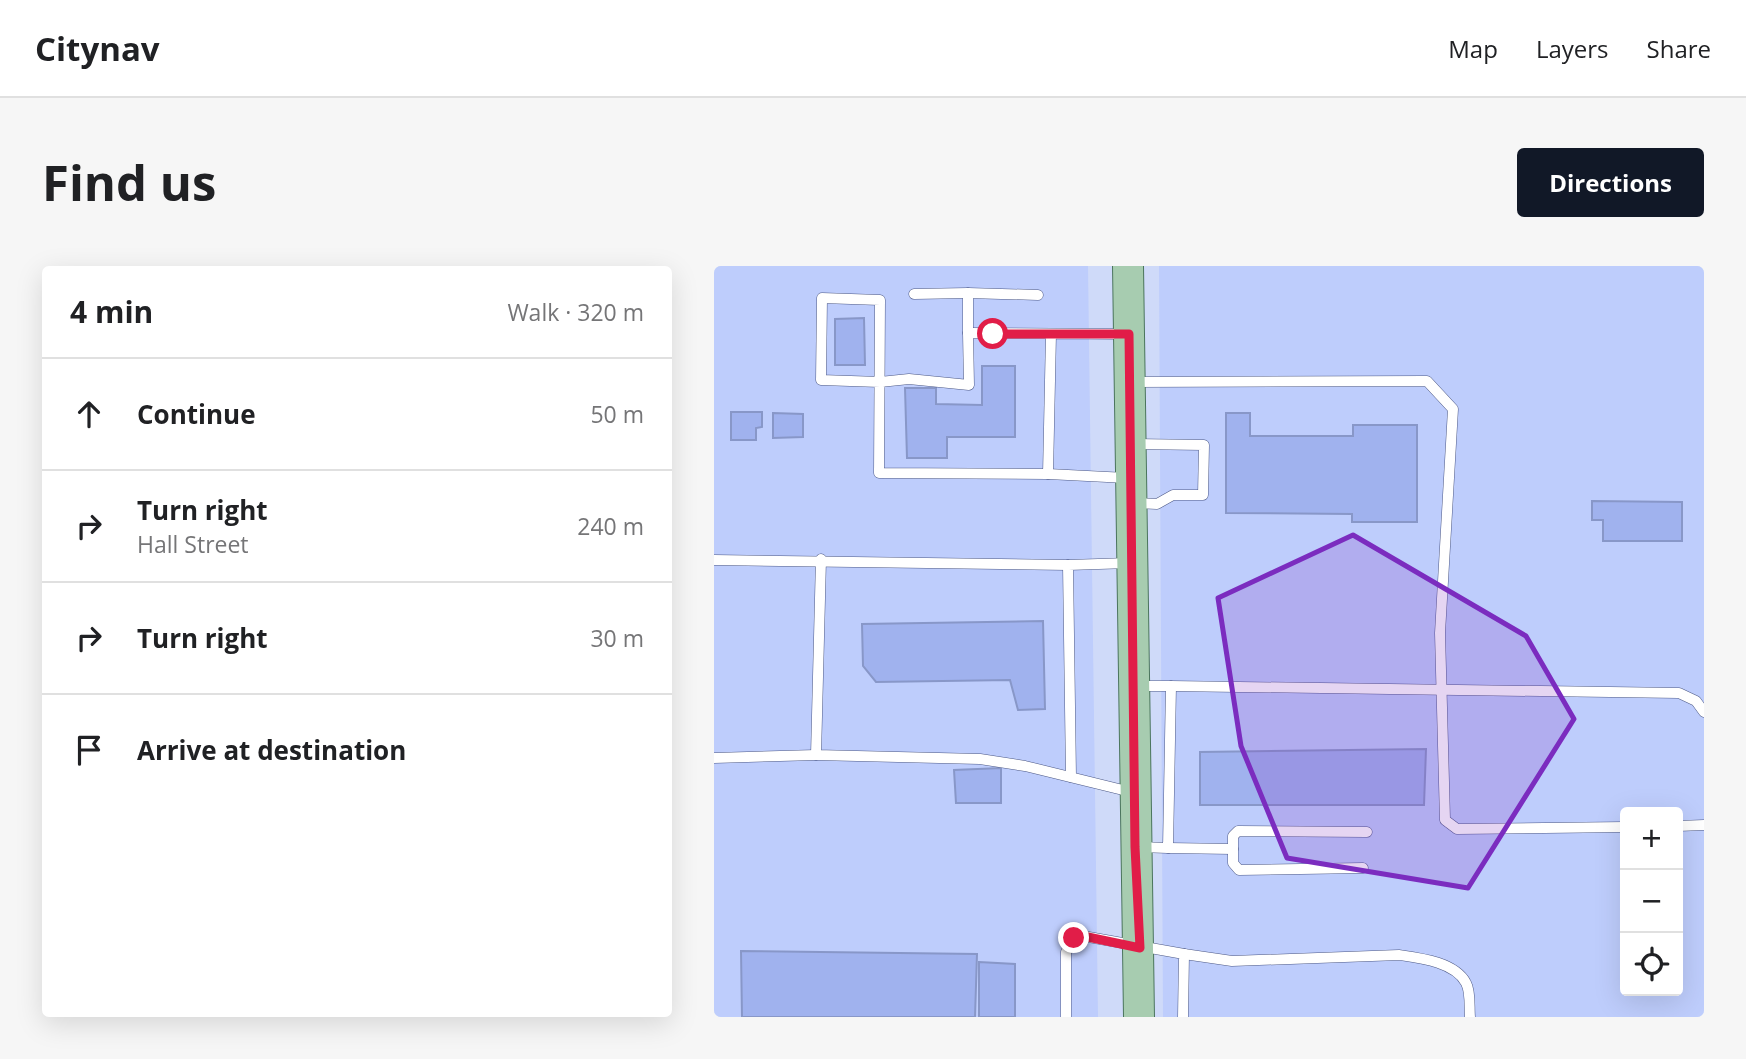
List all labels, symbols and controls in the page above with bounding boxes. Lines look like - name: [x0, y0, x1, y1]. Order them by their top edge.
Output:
- text: Citynav: [35, 26, 160, 71]
- text: Map: [1448, 32, 1498, 65]
- text: Layers: [1536, 32, 1609, 65]
- text: Share: [1647, 32, 1711, 65]
- button: Directions: [1517, 148, 1704, 217]
- text: Find us: [42, 149, 216, 215]
- text: 4 min: [70, 291, 153, 332]
- text: Walk · 320 m: [507, 296, 644, 328]
- route start: [977, 318, 1008, 349]
- icon: ahead: [70, 395, 108, 433]
- text: Continue: [137, 396, 256, 432]
- text: 50 m: [590, 398, 644, 430]
- text: Turn right: [137, 492, 268, 528]
- icon: right: [70, 507, 108, 545]
- text: 240 m: [577, 510, 644, 542]
- text: Hall Street: [137, 528, 249, 560]
- icon: right: [70, 619, 108, 657]
- text: Turn right: [137, 620, 268, 656]
- text: 30 m: [590, 622, 644, 654]
- icon: arrive: [70, 731, 108, 769]
- text: Arrive at destination: [137, 732, 406, 768]
- map controls: [1620, 807, 1683, 996]
- button: +: [1620, 807, 1683, 870]
- button: −: [1620, 870, 1683, 933]
- route end: [1058, 922, 1089, 953]
- button: locate: [1620, 933, 1683, 996]

